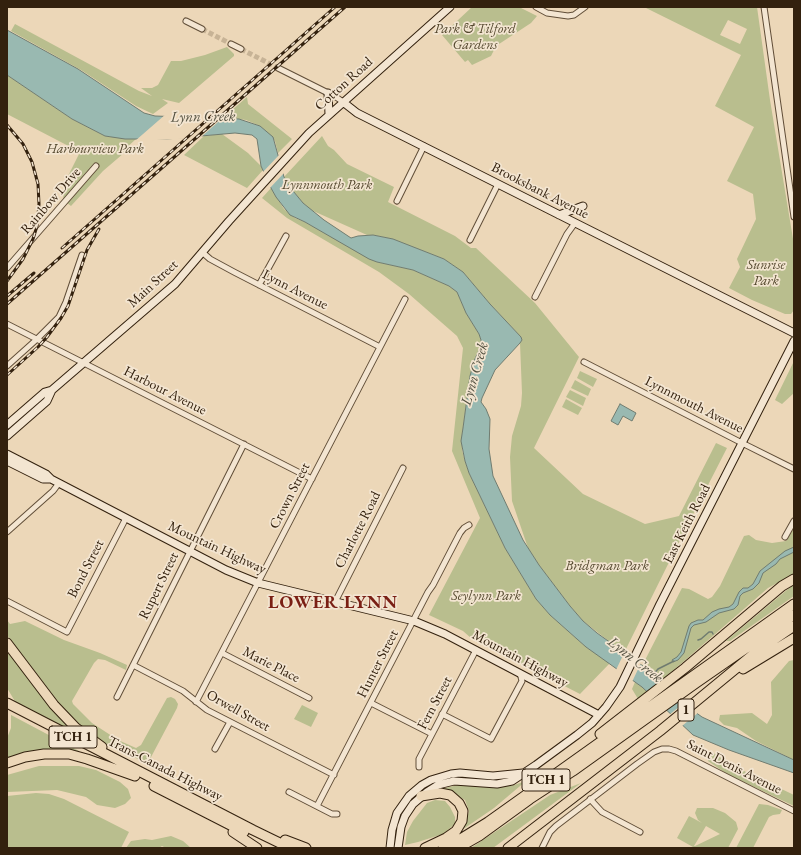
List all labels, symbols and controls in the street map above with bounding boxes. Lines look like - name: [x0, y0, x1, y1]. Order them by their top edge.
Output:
- park label: Park & Tilford Gardens: [434, 21, 516, 54]
- street label: Cotton Road: [312, 54, 376, 114]
- water label: Lynn Creek: [170, 107, 236, 127]
- park label: Harbourview Park: [46, 141, 144, 157]
- street label: Brooksbank Avenue: [488, 159, 592, 223]
- street label: Rainbow Drive: [18, 164, 84, 238]
- park label: Lynnmouth Park: [282, 177, 372, 193]
- street label: Main Street: [124, 257, 182, 311]
- park label: Sunrise Park: [747, 257, 785, 290]
- street label: Lynn Avenue: [259, 266, 331, 314]
- water label: Lynn Creek: [457, 340, 493, 408]
- street label: Harbour Avenue: [121, 363, 209, 419]
- street label: Lynnmouth Avenue: [642, 373, 746, 437]
- street label: Crown Street: [266, 460, 314, 532]
- street label: East Keith Road: [660, 481, 714, 567]
- street label: Charlotte Road: [331, 489, 385, 571]
- street label: Mountain Highway: [165, 518, 269, 578]
- street label: Bond Street: [64, 537, 108, 601]
- street label: Rupert Street: [136, 550, 182, 622]
- park label: Bridgman Park: [565, 558, 649, 574]
- park label: Seylynn Park: [451, 588, 521, 604]
- district label: LOWER LYNN: [268, 592, 398, 614]
- street label: Hunter Street: [354, 627, 402, 701]
- street label: Mountain Highway: [469, 627, 571, 691]
- water label: Lynn Creek: [604, 633, 666, 687]
- street label: Marie Place: [240, 643, 302, 687]
- street label: Fern Street: [414, 674, 456, 732]
- street label: Orwell Street: [203, 687, 273, 735]
- road number: 1: [678, 699, 694, 721]
- road number: TCH 1: [49, 726, 97, 748]
- street label: Trans-Canada Highway: [105, 733, 225, 805]
- street label: Saint Denis Avenue: [684, 736, 784, 798]
- road number: TCH 1: [522, 769, 570, 791]

